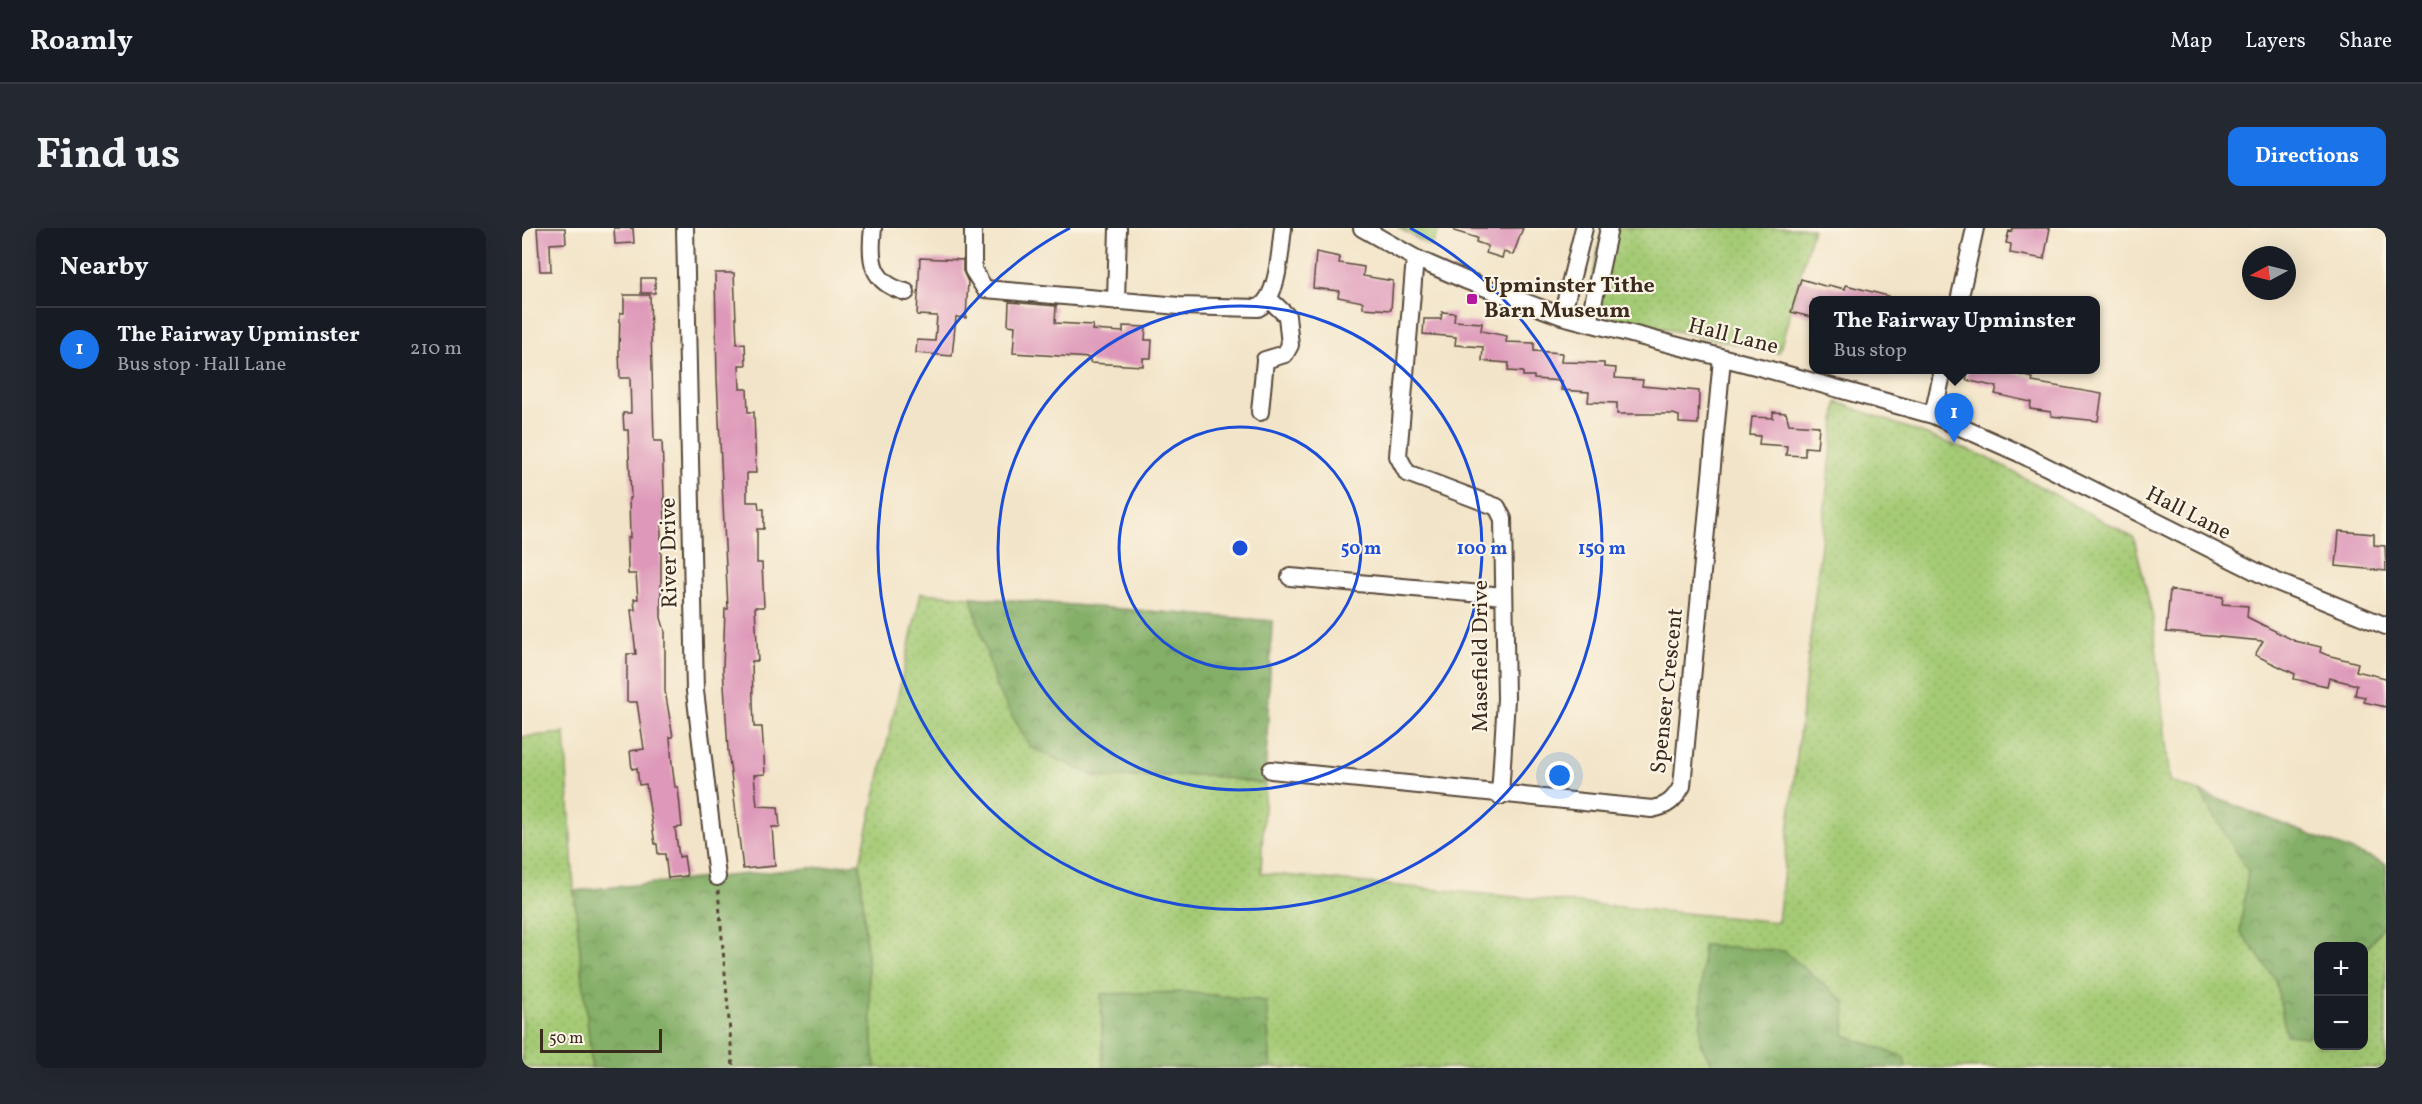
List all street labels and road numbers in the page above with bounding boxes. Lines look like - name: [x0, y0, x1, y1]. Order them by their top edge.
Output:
- street label: Hall Lane: [1685, 311, 1781, 363]
- street label: Hall Lane: [2140, 479, 2236, 549]
- street label: River Drive: [654, 497, 686, 609]
- street label: Masefield Drive: [1466, 580, 1497, 732]
- street label: Spenser Crescent: [1644, 606, 1692, 775]

